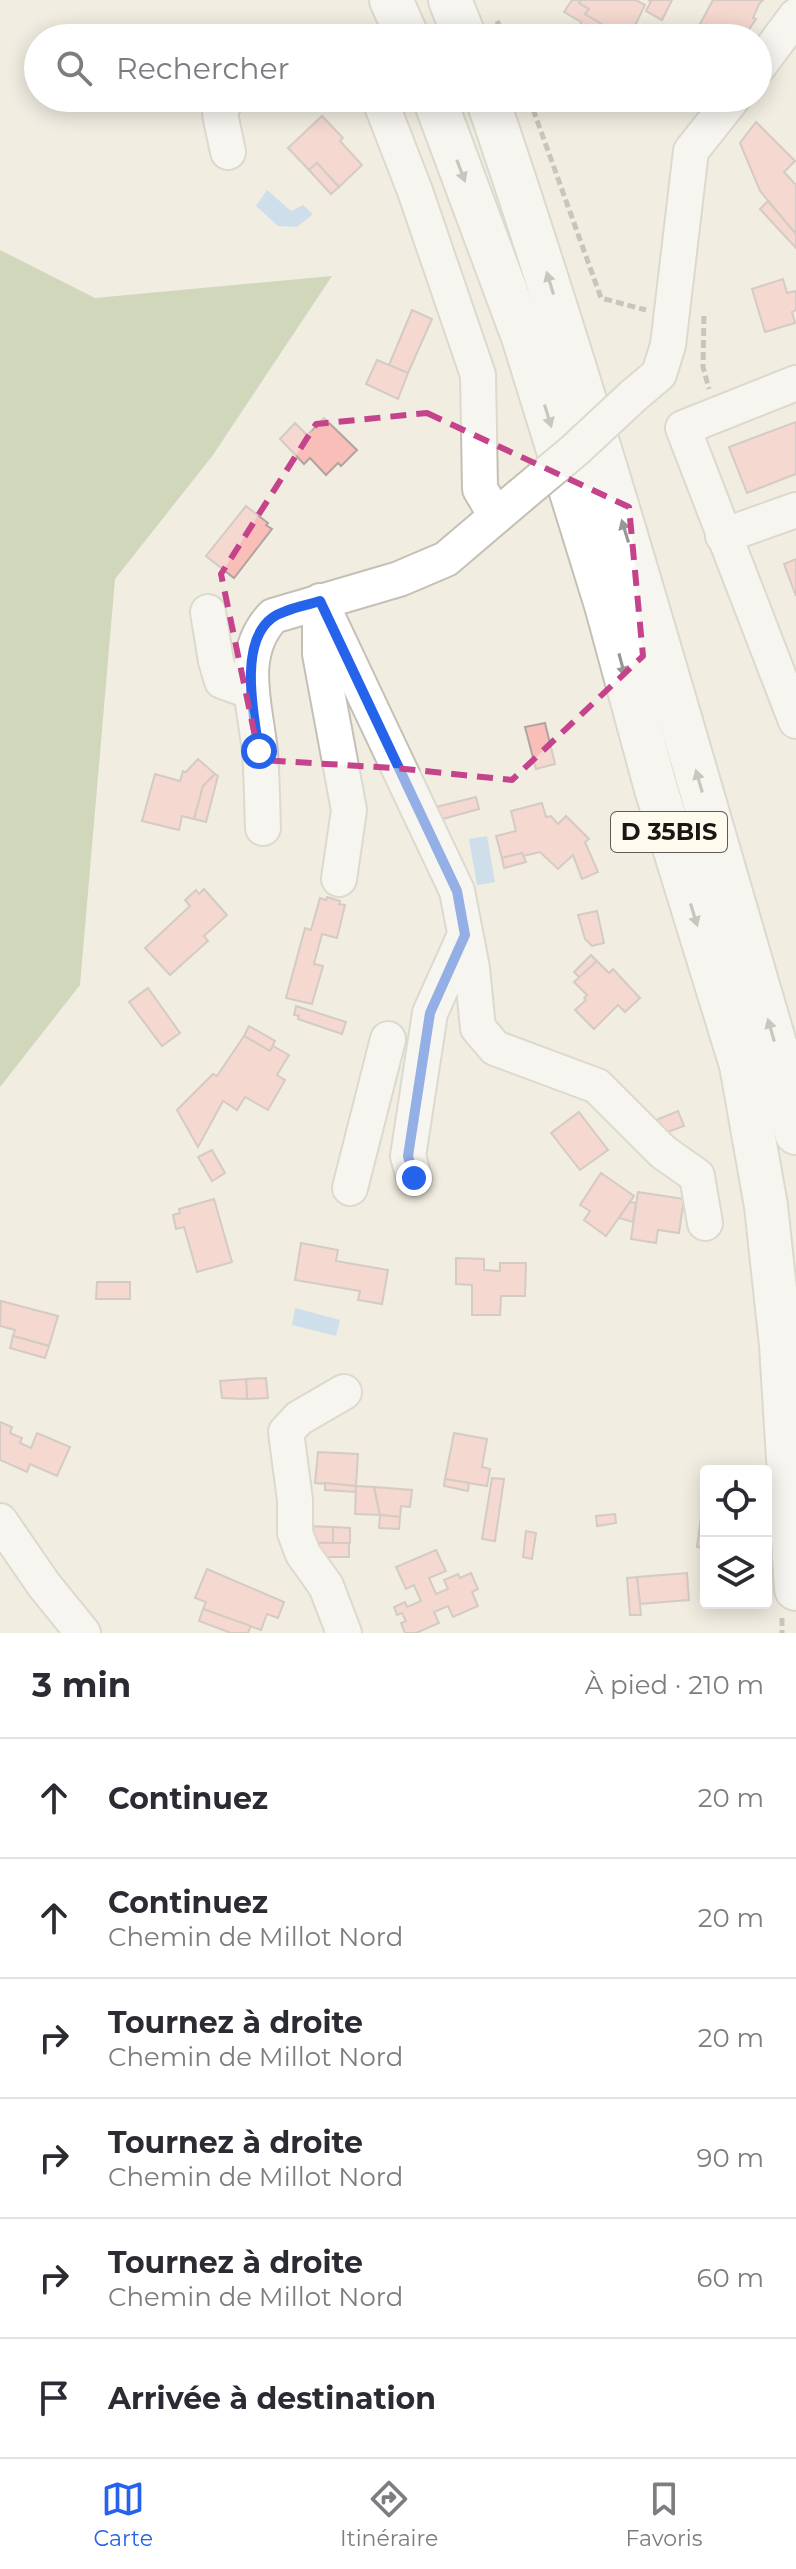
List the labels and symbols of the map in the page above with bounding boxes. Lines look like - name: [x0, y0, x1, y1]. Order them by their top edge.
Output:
- one-way arrow: [455, 159, 468, 183]
- one-way arrow: [543, 270, 556, 294]
- one-way arrow: [542, 404, 555, 428]
- one-way arrow: [619, 519, 631, 543]
- one-way arrow: [616, 654, 629, 678]
- route start: [241, 733, 277, 769]
- one-way arrow: [692, 768, 705, 792]
- road number: D 35BIS: [611, 812, 727, 852]
- one-way arrow: [689, 903, 701, 927]
- one-way arrow: [764, 1018, 777, 1042]
- route end: [396, 1160, 432, 1196]

